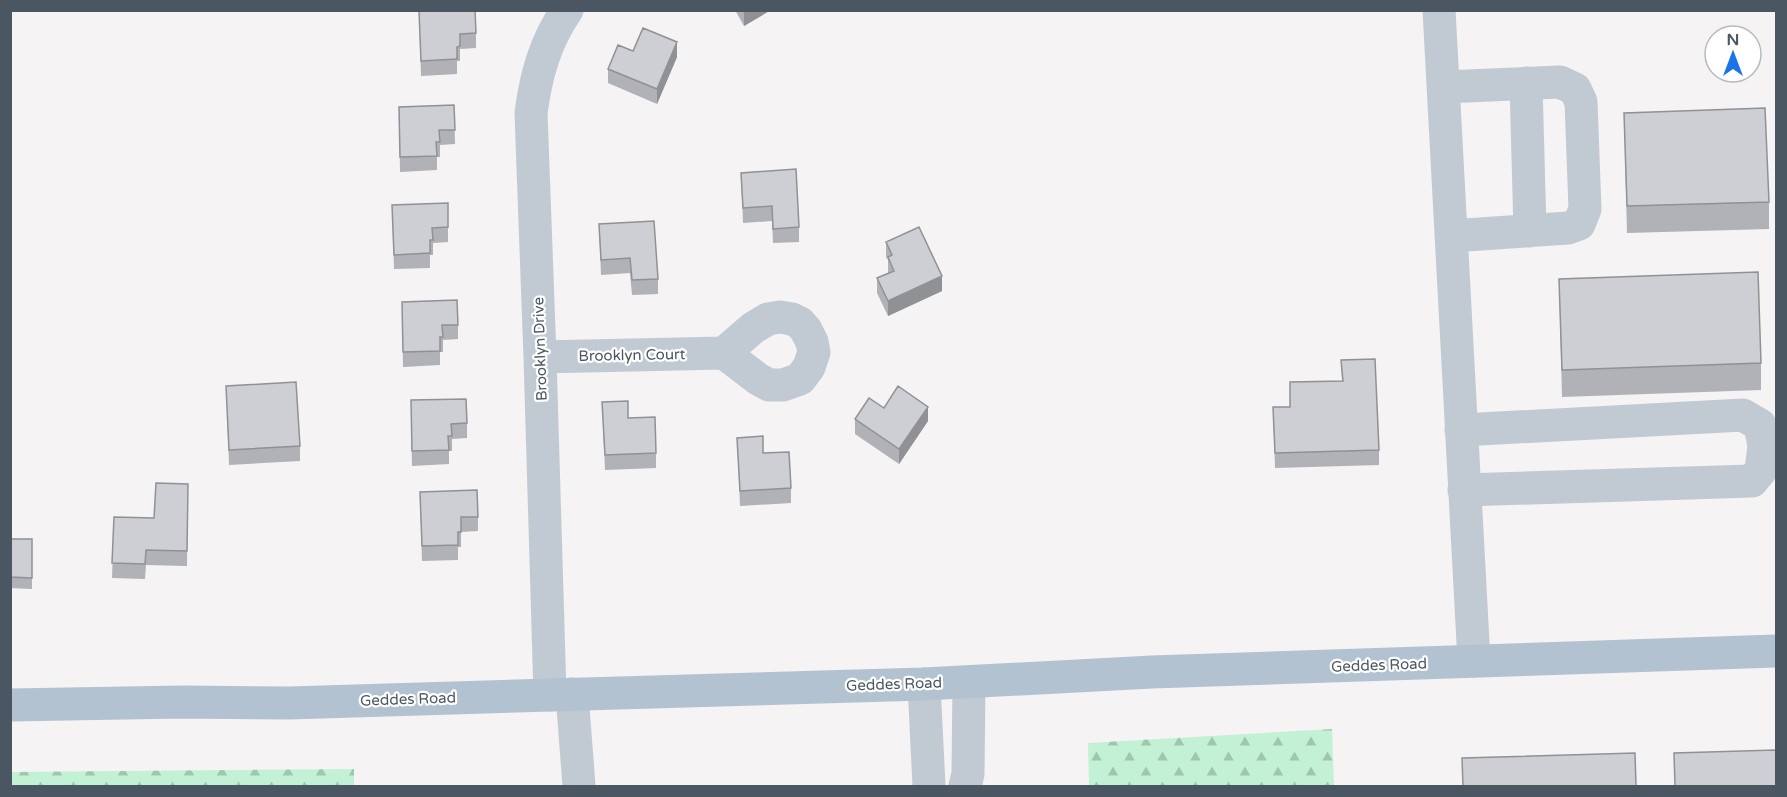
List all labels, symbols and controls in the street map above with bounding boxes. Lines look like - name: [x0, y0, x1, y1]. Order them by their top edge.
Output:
- north arrow: [1703, 24, 1763, 84]
- text: N: [1727, 30, 1739, 50]
- street label: Brooklyn Drive: [529, 297, 551, 401]
- street label: Brooklyn Court: [578, 345, 686, 365]
- street label: Geddes Road: [1331, 654, 1427, 676]
- street label: Geddes Road: [846, 673, 942, 695]
- street label: Geddes Road: [360, 688, 456, 710]

